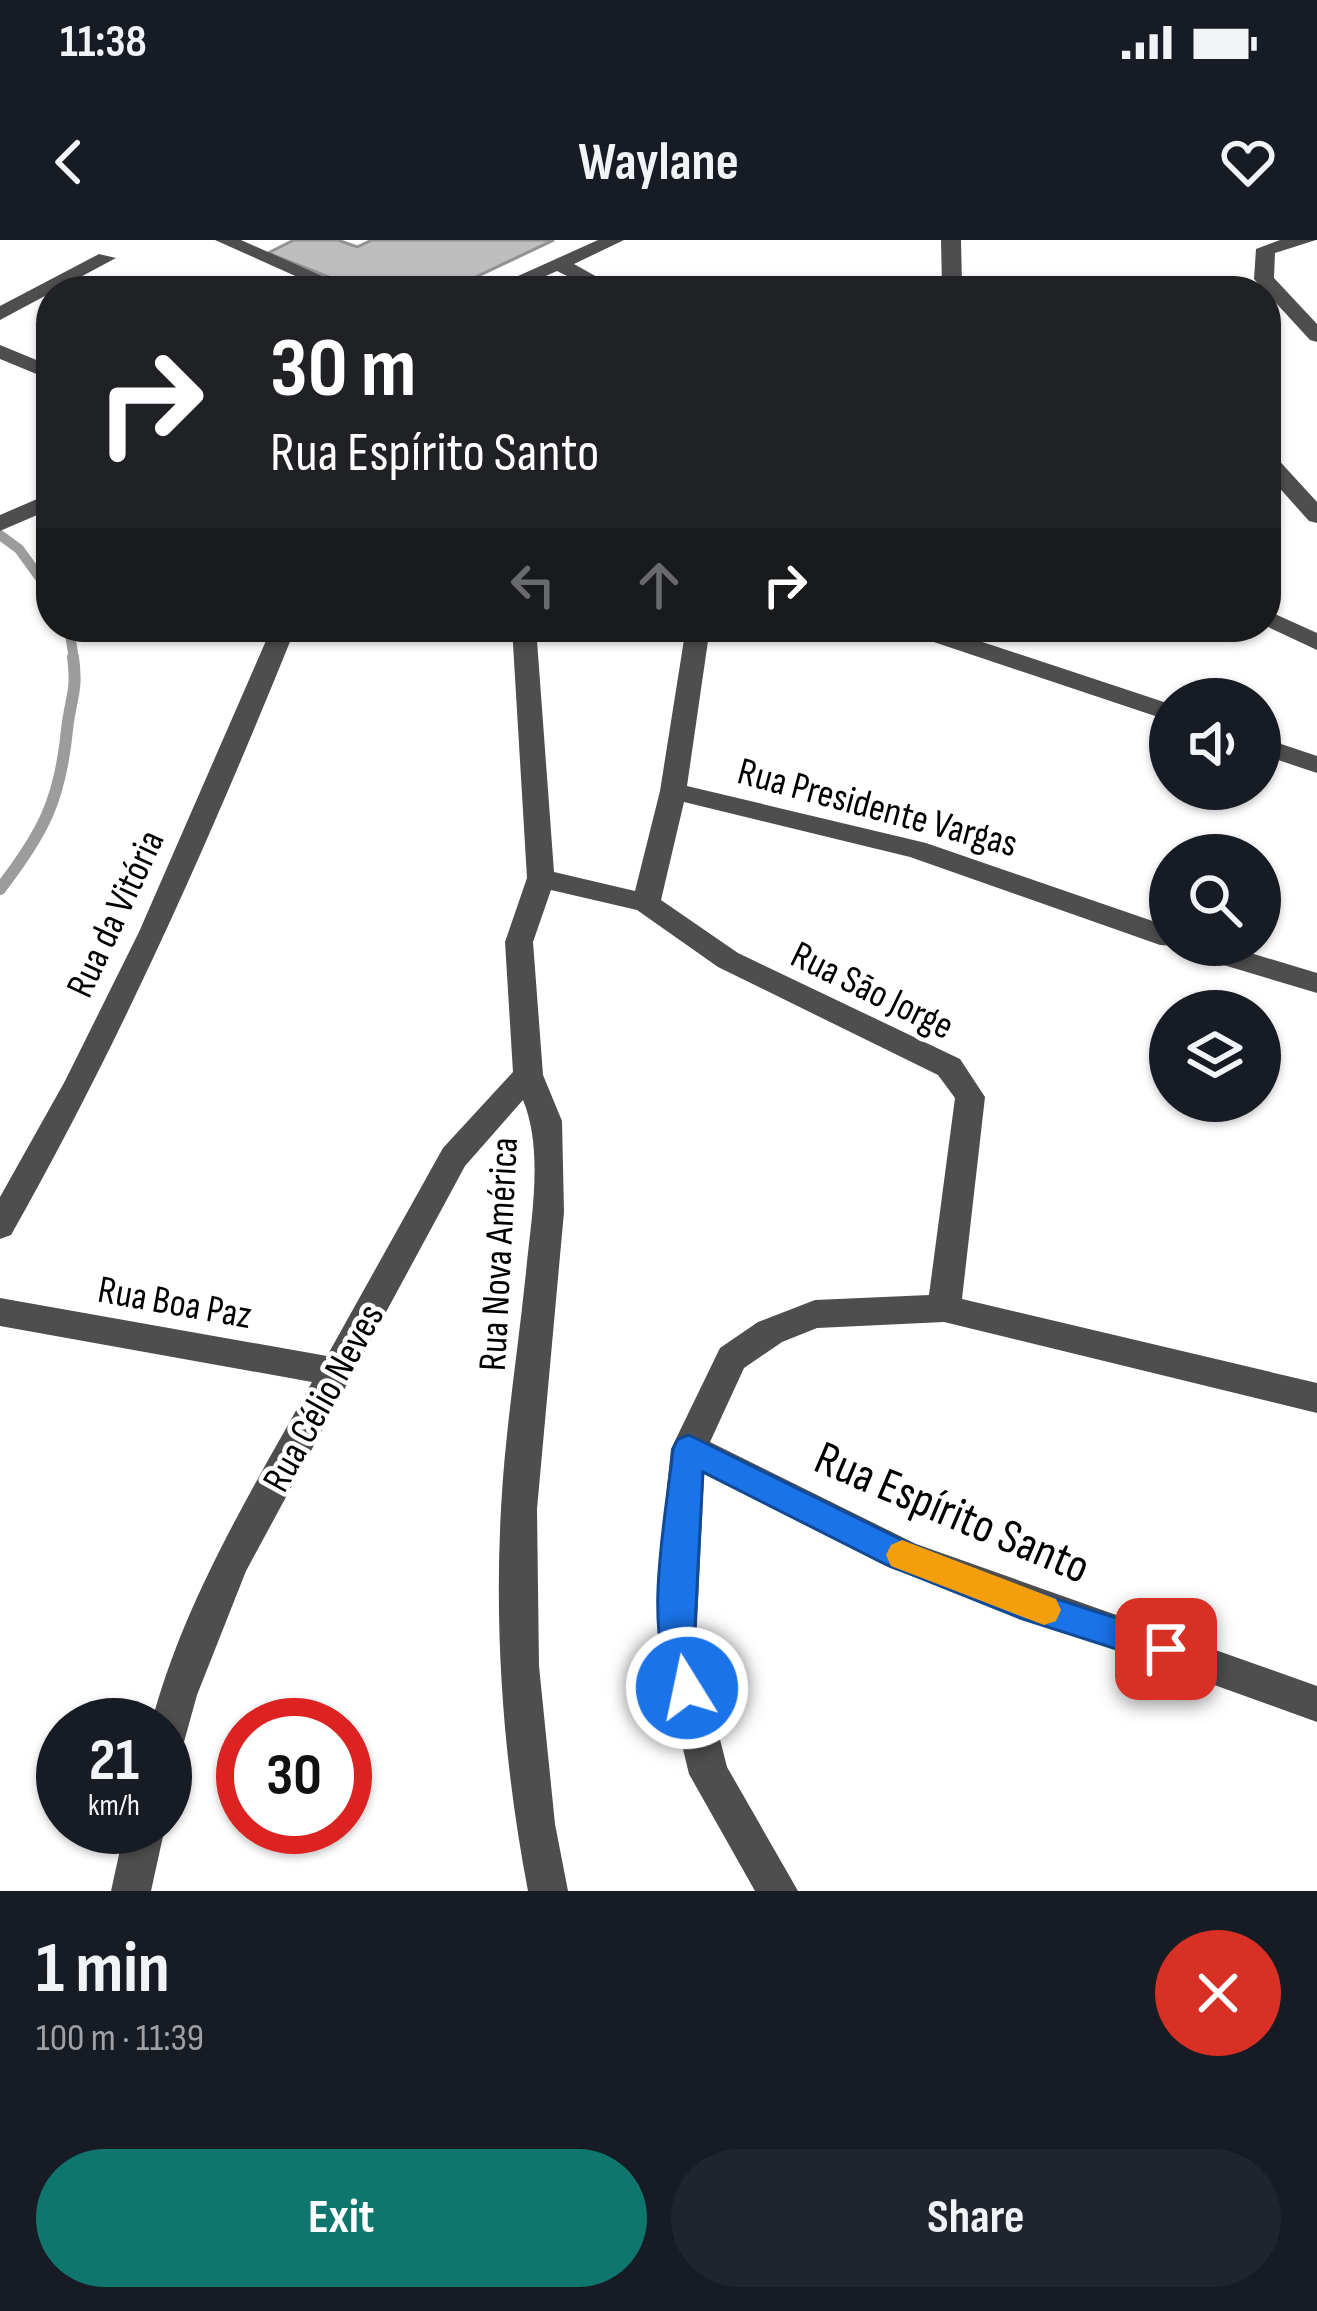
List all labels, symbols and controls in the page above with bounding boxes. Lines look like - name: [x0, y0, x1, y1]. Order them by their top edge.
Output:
- text: 11:38: [60, 15, 147, 70]
- icon: back: [36, 129, 102, 195]
- icon: heart: [1215, 129, 1281, 195]
- text: Waylane: [578, 130, 739, 195]
- text: 30 m: [270, 319, 416, 420]
- icon: right: [72, 324, 228, 480]
- text: Rua Espírito Santo: [270, 421, 599, 486]
- icon: left: [500, 552, 566, 618]
- icon: ahead: [626, 552, 692, 618]
- icon: right: [752, 552, 818, 618]
- map controls: [1149, 678, 1281, 1122]
- button: sound: [1149, 678, 1281, 810]
- street label: Rua Presidente Vargas: [732, 749, 1022, 868]
- street label: Rua da Vitória: [57, 823, 175, 1005]
- button: search: [1149, 834, 1281, 966]
- street label: Rua São Jorge: [783, 932, 961, 1051]
- button: layers: [1149, 990, 1281, 1122]
- street label: Rua Nova América: [470, 1136, 529, 1372]
- street label: Rua Boa Paz: [94, 1267, 255, 1340]
- street label: Rua Célio Neves: [253, 1296, 395, 1500]
- street label: Rua Espírito Santo: [806, 1430, 1098, 1597]
- pin: [1115, 1598, 1217, 1700]
- icon: arrive: [1133, 1616, 1199, 1682]
- position arrow: [624, 1625, 750, 1751]
- speed limit sign: 30: [216, 1698, 372, 1854]
- text: 21: [89, 1725, 139, 1797]
- text: km/h: [88, 1788, 140, 1824]
- text: 1 min: [36, 1926, 170, 2013]
- button: close: [1155, 1930, 1281, 2056]
- text: 100 m · 11:39: [36, 2015, 204, 2062]
- button: Exit: [36, 2149, 647, 2287]
- button: Share: [671, 2149, 1281, 2287]

